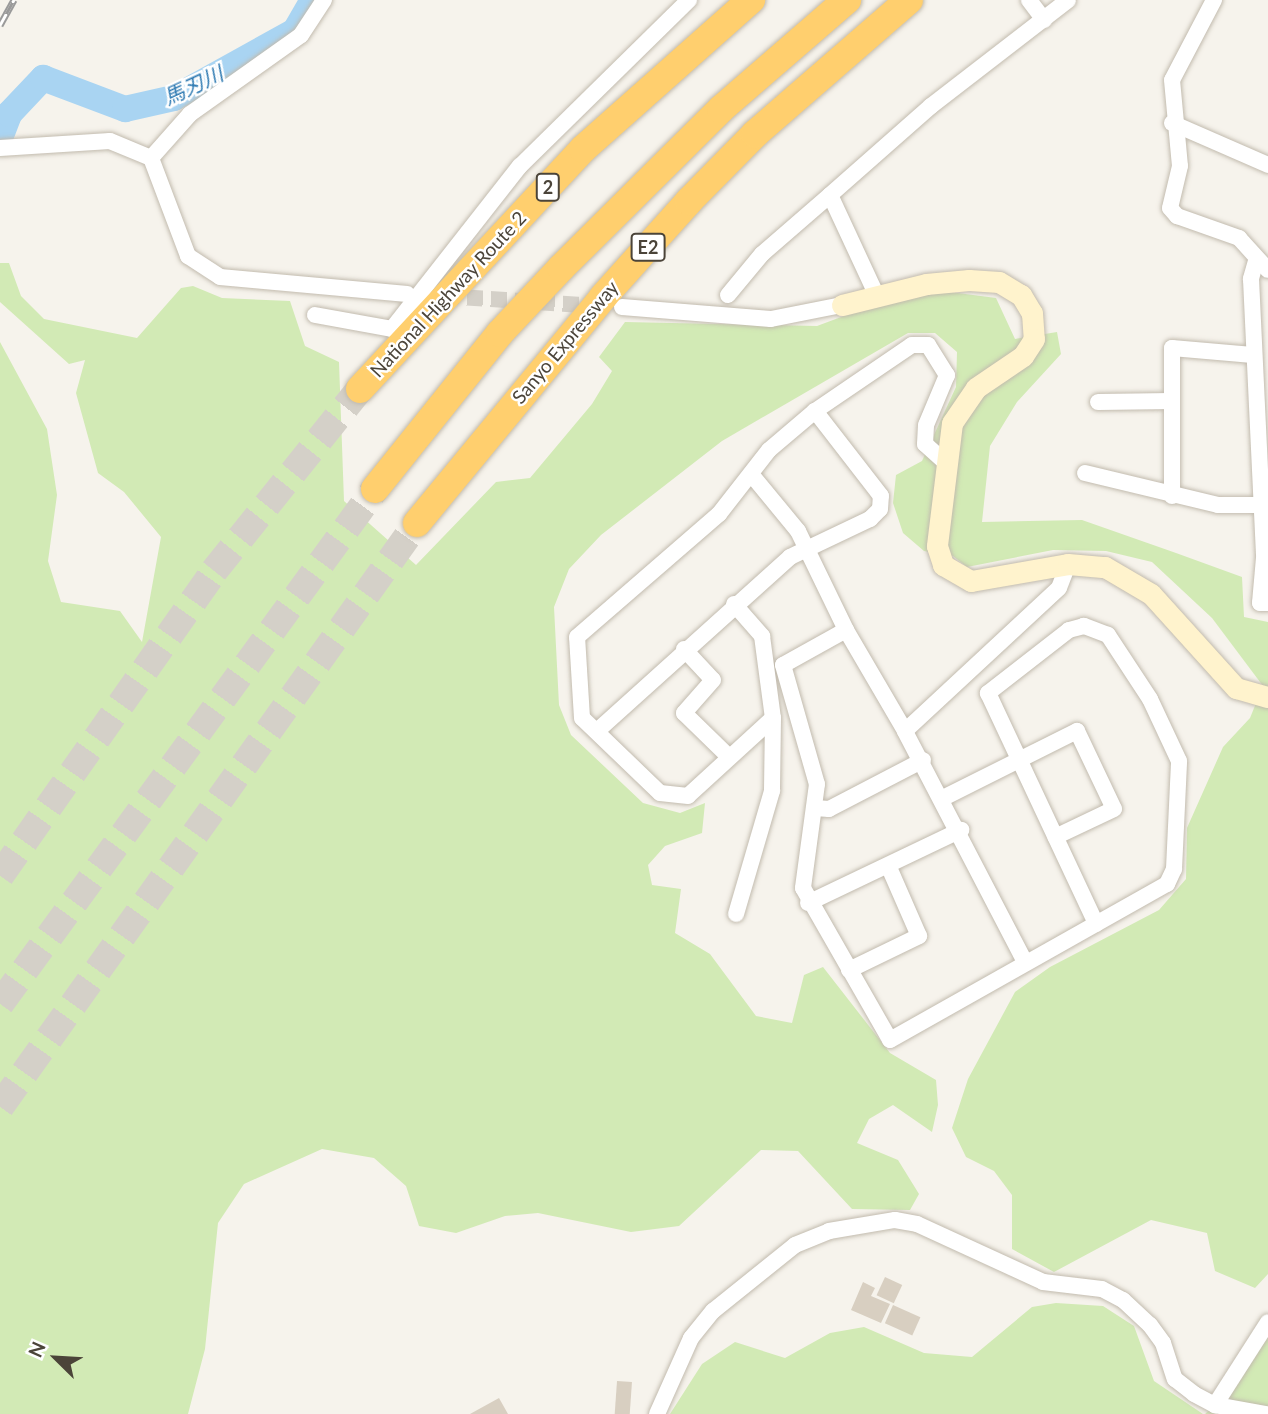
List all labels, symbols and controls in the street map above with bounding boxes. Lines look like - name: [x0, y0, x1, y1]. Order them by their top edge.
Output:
- water label: 馬刃川: [159, 60, 227, 110]
- road number: 2: [536, 172, 560, 202]
- street label: National Highway Route 2: [365, 206, 531, 382]
- road number: E2: [630, 232, 666, 262]
- street label: Sanyo Expressway: [507, 276, 623, 408]
- north arrow: [21, 1323, 91, 1393]
- text: N: [23, 1338, 50, 1361]

